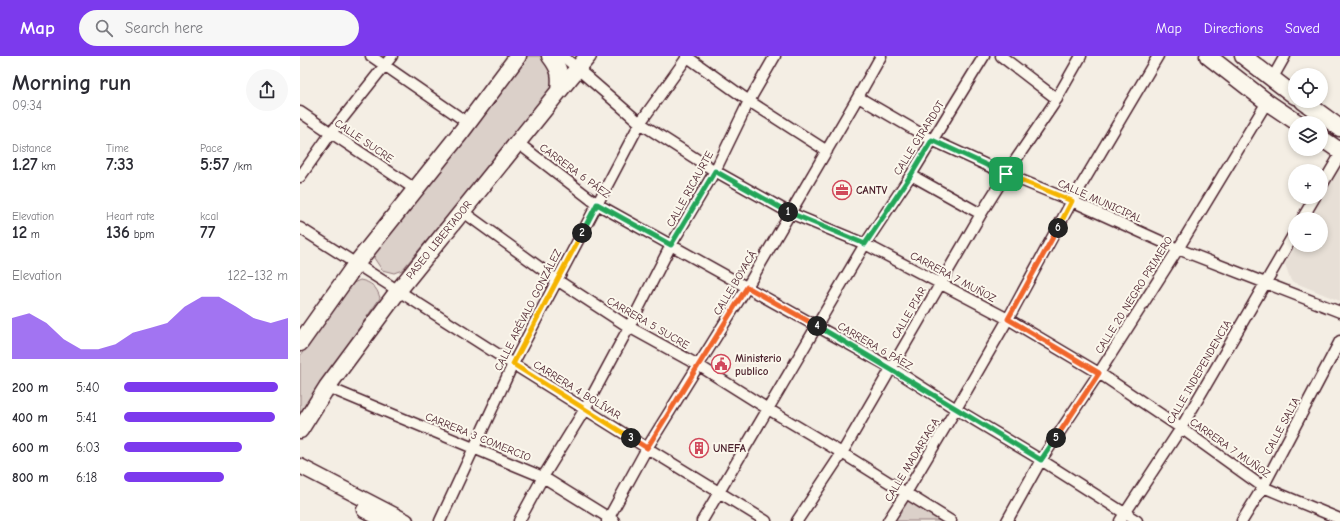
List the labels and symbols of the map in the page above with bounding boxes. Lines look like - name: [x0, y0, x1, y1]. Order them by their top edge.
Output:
- street label: CALLE GIRARDOT: [891, 98, 947, 178]
- street label: CALLE SUCRE: [332, 117, 396, 166]
- street label: CARRERA 6 PÁEZ: [537, 140, 614, 201]
- street label: CALLE RICAURTE: [664, 149, 716, 229]
- pin: [989, 157, 1023, 191]
- street label: CALLE MUNICIPAL: [1056, 177, 1145, 226]
- office icon: CANTV: [831, 179, 853, 201]
- place label: CANTV: [856, 184, 888, 197]
- street label: PASEO LIBERTADOR: [403, 198, 475, 282]
- pin: 1: [778, 202, 798, 222]
- pin: 6: [1048, 218, 1068, 238]
- pin: 2: [572, 223, 592, 243]
- street label: CALLE 20 NEGRO PRIMERO: [1092, 234, 1176, 356]
- street label: CALLE ARÉVALO GONZÁLEZ: [491, 246, 565, 373]
- street label: CALLE BOYACÁ: [710, 247, 760, 318]
- street label: CARRERA 7 MUÑOZ: [908, 248, 999, 305]
- street label: CALLE PIAR: [889, 284, 929, 341]
- street label: CARRERA 5 SUCRE: [605, 294, 692, 352]
- pin: 4: [807, 316, 827, 336]
- street label: CALLE INDEPENDENCIA: [1164, 317, 1234, 426]
- street label: CARRERA 6 PÁEZ: [835, 318, 916, 373]
- place label: Ministerio publico: [735, 352, 782, 378]
- public building icon: Ministerio publico: [710, 353, 732, 375]
- street label: CARRERA 4 BOLÍVAR: [531, 357, 624, 422]
- street label: CALLE SALIA: [1261, 395, 1303, 457]
- street label: CARRERA 3 COMERCIO: [423, 410, 533, 464]
- street label: CARRERA 7 MUÑOZ: [1187, 414, 1274, 481]
- street label: CALLE MADARIAGA: [882, 415, 942, 504]
- pin: 3: [621, 428, 641, 448]
- pin: 5: [1046, 428, 1066, 448]
- building icon: UNEFA: [688, 437, 710, 459]
- place label: UNEFA: [713, 442, 746, 455]

